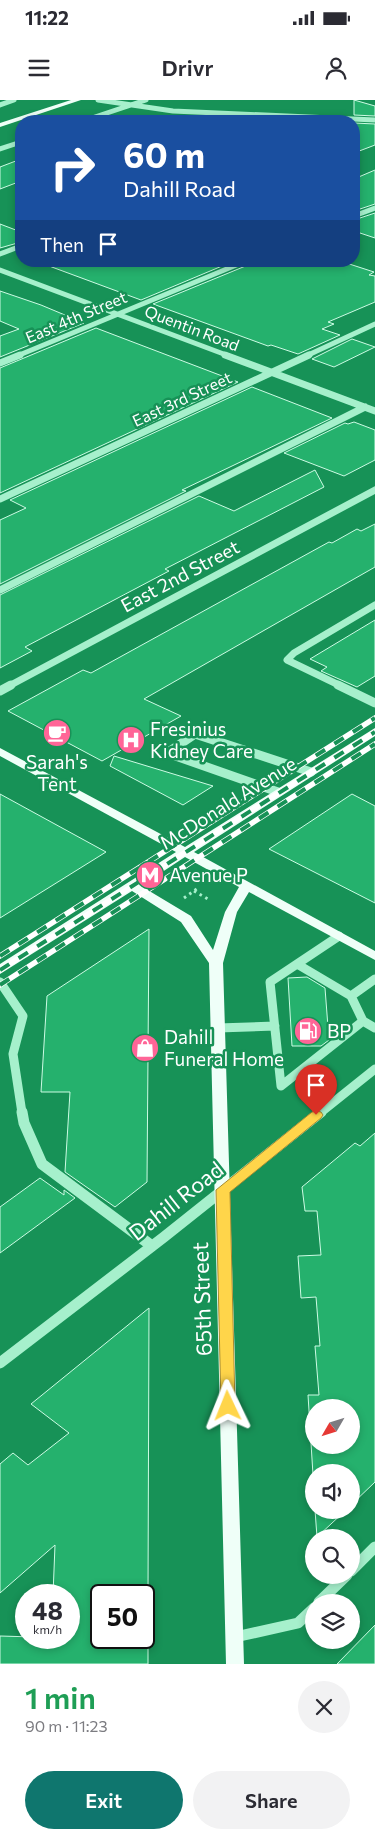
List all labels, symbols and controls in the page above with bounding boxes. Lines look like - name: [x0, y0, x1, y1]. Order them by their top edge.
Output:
- text: 11:22: [25, 6, 69, 29]
- icon: menu: [25, 54, 53, 82]
- text: Drivr: [162, 54, 213, 81]
- icon: person: [322, 54, 350, 82]
- text: 60 m: [123, 132, 205, 175]
- icon: right: [40, 135, 105, 200]
- text: Dahill Road: [123, 175, 236, 202]
- icon: arrive: [94, 230, 122, 258]
- text: Then: [40, 233, 84, 256]
- street label: East 4th Street: [22, 286, 130, 346]
- street label: Quentin Road: [142, 301, 242, 354]
- street label: East 3rd Street: [129, 367, 235, 430]
- street label: East 2nd Street: [117, 535, 243, 616]
- place label: Fresinius Kidney Care: [150, 717, 253, 762]
- cafe icon: Sarah's Tent: [42, 718, 72, 748]
- hospital icon: Fresinius Kidney Care: [116, 725, 146, 755]
- place label: Sarah's Tent: [26, 750, 88, 795]
- street label: McDonald Avenue: [155, 751, 300, 854]
- metro station icon: Avenue P: [135, 860, 165, 890]
- place label: Avenue P: [169, 863, 248, 886]
- fuel station icon: BP: [293, 1016, 323, 1046]
- place label: BP: [327, 1019, 351, 1042]
- place label: Dahill Funeral Home: [164, 1025, 284, 1070]
- shop icon: Dahill Funeral Home: [130, 1033, 160, 1063]
- pin: [295, 1064, 337, 1115]
- icon: arrive: [302, 1071, 330, 1099]
- street label: Dahill Road: [123, 1155, 228, 1246]
- street label: 65th Street: [186, 1242, 217, 1356]
- position arrow: [201, 1379, 253, 1431]
- north arrow: [305, 1399, 360, 1454]
- map controls: [305, 1399, 360, 1649]
- button: sound: [305, 1464, 360, 1519]
- button: search: [305, 1529, 360, 1584]
- speed limit sign: 50: [90, 1584, 155, 1649]
- button: layers: [305, 1594, 360, 1649]
- text: 48: [32, 1595, 63, 1625]
- text: km/h: [33, 1622, 62, 1636]
- text: 1 min: [25, 1678, 96, 1715]
- button: close: [298, 1681, 350, 1733]
- text: 90 m · 11:23: [25, 1716, 108, 1735]
- button: Exit: [25, 1771, 183, 1829]
- button: Share: [193, 1771, 350, 1829]

